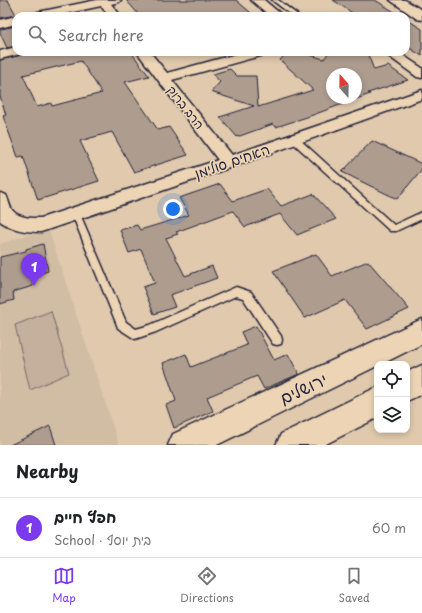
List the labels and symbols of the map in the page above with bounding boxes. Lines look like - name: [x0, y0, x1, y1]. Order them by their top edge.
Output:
- north arrow: [326, 68, 362, 104]
- street label: הרב ברוק: [163, 81, 209, 133]
- street label: האחים סולימן: [192, 138, 272, 184]
- your location: [163, 199, 183, 219]
- pin: 1: [21, 253, 47, 286]
- street label: ירושלים: [275, 366, 331, 410]

